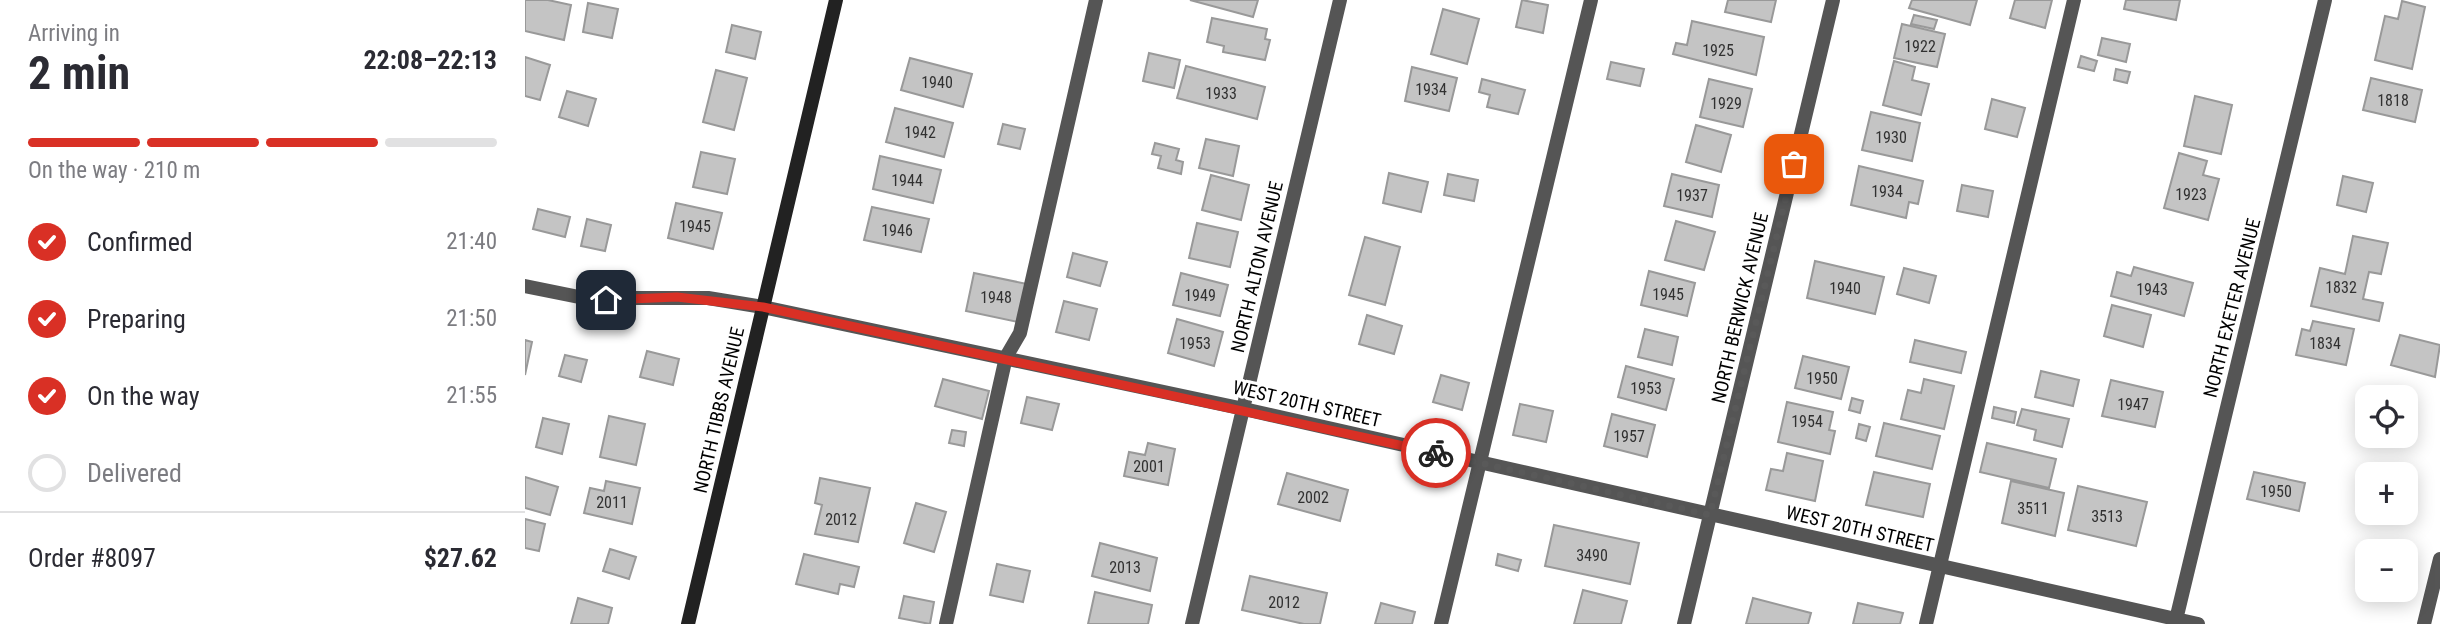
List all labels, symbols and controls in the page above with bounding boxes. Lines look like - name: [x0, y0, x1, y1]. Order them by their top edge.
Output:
- text: Arriving in: [28, 20, 120, 47]
- house number: 1922: [1904, 37, 1936, 56]
- house number: 1925: [1702, 41, 1734, 60]
- text: 22:08–22:13: [363, 45, 497, 75]
- text: 2 min: [28, 46, 130, 100]
- house number: 1940: [921, 73, 953, 92]
- house number: 1934: [1415, 80, 1447, 99]
- house number: 1933: [1205, 84, 1237, 103]
- house number: 1818: [2377, 91, 2409, 110]
- house number: 1929: [1710, 94, 1742, 113]
- house number: 1942: [904, 123, 936, 142]
- house number: 1930: [1875, 128, 1907, 147]
- pin: [1764, 134, 1824, 194]
- icon: bag: [1775, 145, 1813, 183]
- text: On the way · 210 m: [28, 157, 200, 184]
- house number: 1944: [891, 171, 923, 190]
- street label: NORTH ALTON AVENUE: [1226, 179, 1288, 355]
- house number: 1934: [1871, 182, 1903, 201]
- house number: 1923: [2175, 185, 2207, 204]
- house number: 1937: [1676, 186, 1708, 205]
- street label: NORTH BERWICK AVENUE: [1707, 210, 1773, 406]
- street label: NORTH EXETER AVENUE: [2199, 216, 2265, 400]
- house number: 1945: [679, 217, 711, 236]
- house number: 1946: [881, 221, 913, 240]
- icon: check: [28, 223, 66, 261]
- text: Confirmed: [87, 227, 193, 257]
- text: 21:40: [446, 228, 497, 255]
- pin: [576, 270, 636, 330]
- house number: 1832: [2325, 278, 2357, 297]
- house number: 1940: [1829, 279, 1861, 298]
- house number: 1943: [2136, 280, 2168, 299]
- icon: home: [587, 281, 625, 319]
- house number: 1945: [1652, 285, 1684, 304]
- house number: 1949: [1184, 286, 1216, 305]
- house number: 1948: [980, 288, 1012, 307]
- icon: check: [28, 300, 66, 338]
- text: Preparing: [87, 304, 186, 334]
- text: 21:50: [446, 305, 497, 332]
- street label: NORTH TIBBS AVENUE: [689, 325, 749, 495]
- house number: 1953: [1179, 334, 1211, 353]
- house number: 1834: [2309, 334, 2341, 353]
- house number: 1950: [1806, 369, 1838, 388]
- street label: WEST 20TH STREET: [1231, 376, 1383, 432]
- icon: check: [28, 377, 66, 415]
- house number: 1953: [1630, 379, 1662, 398]
- text: On the way: [87, 381, 200, 411]
- text: 21:55: [446, 382, 497, 409]
- map controls: [2355, 385, 2418, 602]
- button: locate: [2355, 385, 2418, 448]
- house number: 1947: [2117, 395, 2149, 414]
- house number: 1954: [1791, 412, 1823, 431]
- courier: [1401, 418, 1471, 488]
- house number: 1957: [1613, 427, 1645, 446]
- icon: bike: [1417, 434, 1455, 472]
- house number: 2001: [1133, 457, 1165, 476]
- text: Delivered: [87, 458, 182, 488]
- button: +: [2355, 462, 2418, 525]
- house number: 1950: [2260, 482, 2292, 501]
- house number: 2002: [1297, 488, 1329, 507]
- house number: 2011: [596, 493, 628, 512]
- house number: 3511: [2017, 499, 2049, 518]
- street label: WEST 20TH STREET: [1784, 501, 1936, 557]
- house number: 3513: [2091, 507, 2123, 526]
- house number: 2012: [825, 510, 857, 529]
- button: −: [2355, 539, 2418, 602]
- text: Order #8097: [28, 543, 156, 573]
- text: $27.62: [424, 543, 497, 573]
- house number: 3490: [1576, 546, 1608, 565]
- house number: 2013: [1109, 558, 1141, 577]
- house number: 2012: [1268, 593, 1300, 612]

